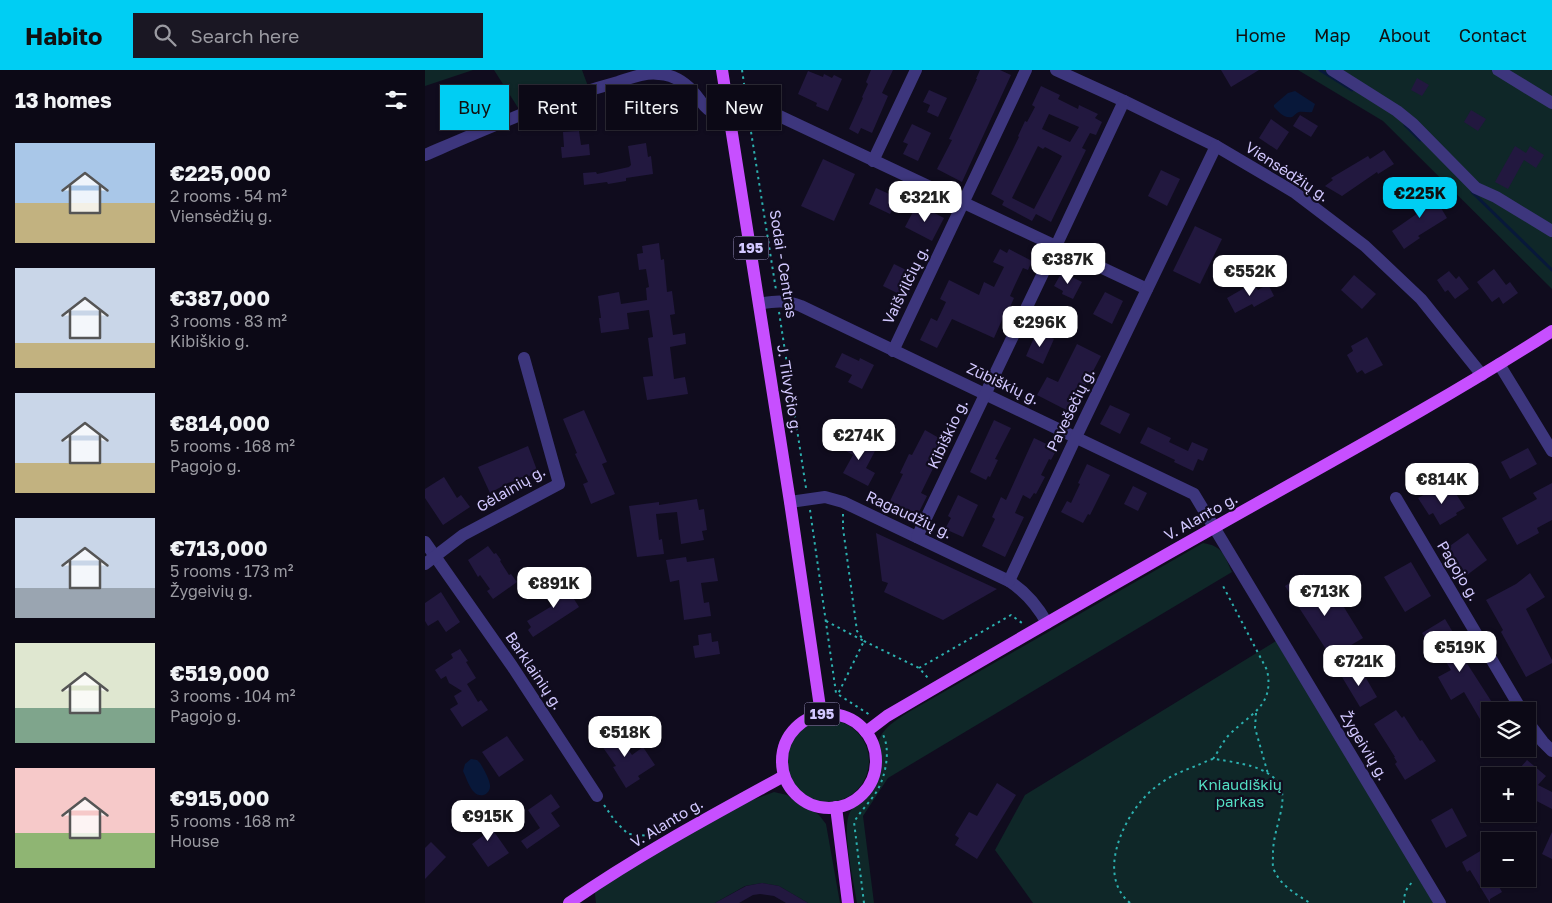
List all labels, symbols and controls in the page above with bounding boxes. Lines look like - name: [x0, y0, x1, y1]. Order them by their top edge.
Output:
- search box: [133, 13, 483, 58]
- text: Habito: [25, 21, 103, 50]
- icon: search: [151, 21, 179, 49]
- text: Search here: [191, 24, 299, 47]
- text: Home: [1235, 24, 1286, 46]
- text: Map: [1314, 24, 1351, 46]
- text: About: [1379, 24, 1431, 46]
- text: Contact: [1459, 24, 1527, 46]
- chip: Buy: [440, 85, 509, 130]
- chip: Rent: [519, 85, 596, 130]
- chip: Filters: [606, 85, 697, 130]
- chip: New: [707, 85, 781, 130]
- icon: filters: [382, 86, 410, 114]
- text: 13 homes: [15, 87, 112, 113]
- street label: Viensėdžių g.: [1242, 137, 1333, 205]
- text: €225,000: [170, 160, 271, 186]
- icon: home: [55, 163, 115, 223]
- pin: €225K: [1385, 176, 1455, 219]
- pin: €321K: [890, 180, 960, 223]
- text: €225K: [1394, 183, 1446, 203]
- text: 2 rooms · 54 m²: [170, 186, 287, 206]
- text: €321K: [900, 187, 950, 207]
- text: Viensėdžių g.: [170, 206, 273, 226]
- street label: Sodai - Centras: [767, 208, 801, 319]
- road number: 195: [733, 237, 769, 260]
- street label: Vaišvilčių g.: [878, 242, 932, 327]
- pin: €387K: [1033, 242, 1103, 285]
- text: €387K: [1042, 249, 1094, 269]
- pin: €552K: [1215, 254, 1285, 297]
- text: €552K: [1224, 261, 1276, 281]
- text: €387,000: [170, 285, 270, 311]
- icon: home: [55, 288, 115, 348]
- pin: €296K: [1005, 306, 1075, 348]
- text: 3 rooms · 83 m²: [170, 311, 287, 331]
- text: €296K: [1014, 312, 1066, 332]
- text: Kibiškio g.: [170, 331, 250, 351]
- street label: J. Tilvyčio g.: [774, 343, 806, 434]
- street label: Zūbiškių g.: [964, 358, 1043, 408]
- street label: Pavešečių g.: [1042, 365, 1098, 454]
- street label: Kibiškio g.: [923, 396, 971, 471]
- text: €814,000: [170, 410, 270, 436]
- icon: home: [55, 413, 115, 473]
- pin: €274K: [824, 418, 894, 461]
- text: €274K: [833, 425, 885, 445]
- text: 5 rooms · 168 m²: [170, 436, 295, 456]
- text: Pagojo g.: [170, 456, 241, 476]
- street label: Gėlainių g.: [473, 461, 548, 515]
- pin: €814K: [1407, 462, 1477, 505]
- text: €814K: [1416, 469, 1468, 489]
- street label: Ragaudžių g.: [864, 486, 955, 542]
- street label: V. Alanto g.: [1161, 489, 1240, 544]
- text: €713,000: [170, 535, 268, 561]
- street label: Pagojo g.: [1434, 537, 1484, 604]
- icon: home: [55, 538, 115, 598]
- text: 5 rooms · 173 m²: [170, 561, 294, 581]
- pin: €891K: [519, 566, 589, 609]
- text: €891K: [528, 573, 580, 593]
- pin: €713K: [1290, 574, 1360, 617]
- text: Žygeivių g.: [170, 581, 253, 601]
- text: €713K: [1300, 581, 1350, 601]
- street label: Barklainių g.: [502, 628, 567, 713]
- pin: €519K: [1425, 630, 1495, 673]
- text: €519K: [1434, 637, 1486, 657]
- pin: €721K: [1324, 644, 1394, 687]
- text: €721K: [1334, 651, 1384, 671]
- text: €519,000: [170, 660, 269, 686]
- icon: home: [55, 663, 115, 723]
- text: 3 rooms · 104 m²: [170, 686, 295, 706]
- map controls: [1481, 702, 1536, 887]
- button: layers: [1481, 702, 1536, 757]
- road number: 195: [805, 703, 839, 726]
- text: Pagojo g.: [170, 706, 241, 726]
- street label: Žygeivių g.: [1337, 708, 1393, 783]
- pin: €518K: [590, 716, 660, 758]
- text: €518K: [599, 722, 651, 742]
- button: +: [1481, 767, 1536, 822]
- park label: Kniaudiškių parkas: [1198, 775, 1282, 810]
- text: €915,000: [170, 785, 269, 811]
- icon: home: [55, 788, 115, 848]
- street label: V. Alanto g.: [627, 794, 706, 851]
- pin: €915K: [453, 800, 523, 842]
- text: €915K: [462, 806, 514, 826]
- text: 5 rooms · 168 m²: [170, 811, 295, 831]
- text: House: [170, 831, 219, 851]
- button: −: [1481, 832, 1536, 887]

